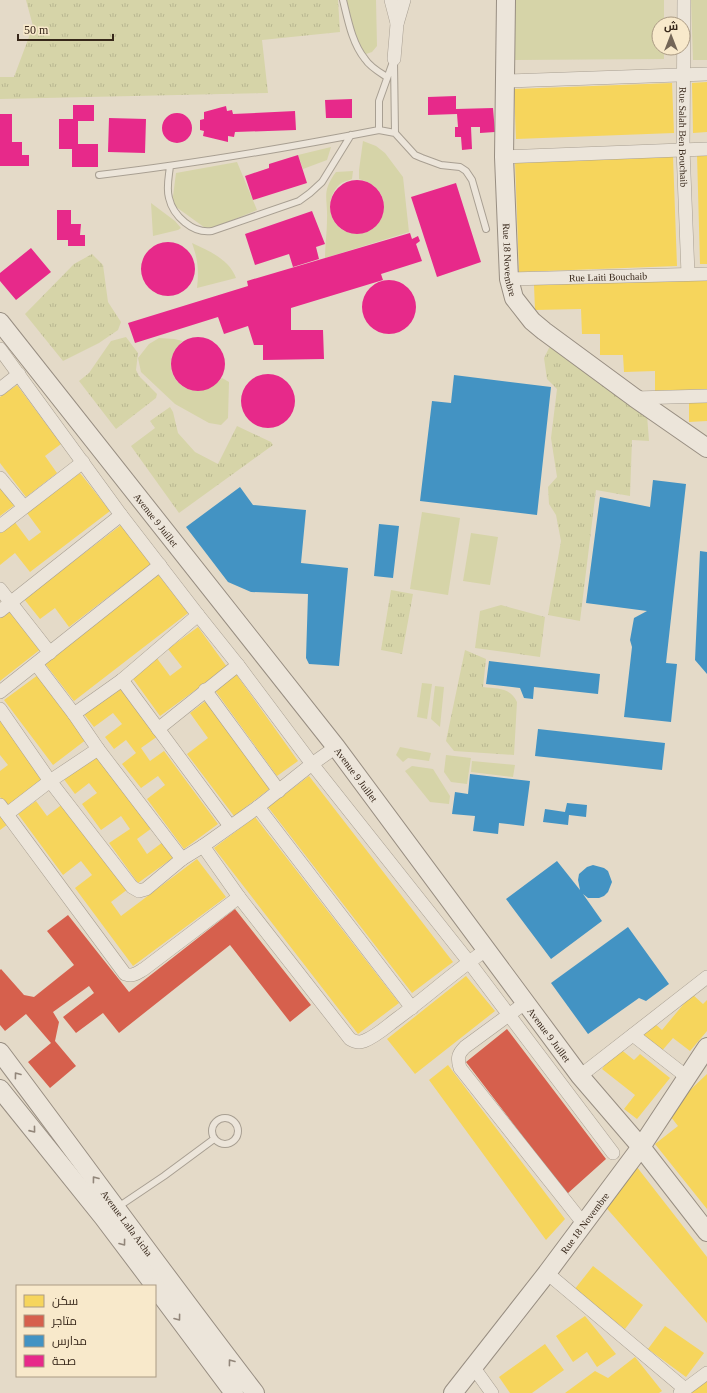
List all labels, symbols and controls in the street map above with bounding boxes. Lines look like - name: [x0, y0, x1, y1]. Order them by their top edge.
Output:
- scale bar: [18, 16, 113, 42]
- north arrow: [651, 16, 691, 56]
- text: ش: [664, 20, 678, 33]
- text: 50 m: [24, 23, 49, 37]
- street label: Rue Salah Ben Bouchaib: [677, 87, 690, 187]
- street label: Rue 18 Novembre: [501, 223, 518, 298]
- street label: Rue Laiti Bouchaib: [569, 271, 647, 283]
- street label: Avenue 9 Juillet: [131, 491, 180, 549]
- street label: Avenue 9 Juillet: [332, 745, 380, 804]
- street label: Avenue 9 Juillet: [525, 1006, 573, 1065]
- one-way arrow: [15, 1072, 22, 1079]
- one-way arrow: [29, 1126, 36, 1133]
- one-way arrow: [93, 1176, 100, 1183]
- street label: Avenue Lalla Aicha: [99, 1188, 155, 1259]
- street label: Rue 18 Novembre: [558, 1190, 611, 1256]
- one-way arrow: [118, 1239, 126, 1246]
- legend: [16, 1285, 156, 1377]
- text: سكن: [52, 1294, 78, 1308]
- text: متاجر: [51, 1314, 77, 1328]
- one-way arrow: [173, 1314, 181, 1321]
- text: مدارس: [52, 1334, 87, 1348]
- text: صحة: [52, 1354, 76, 1368]
- one-way arrow: [228, 1359, 236, 1366]

